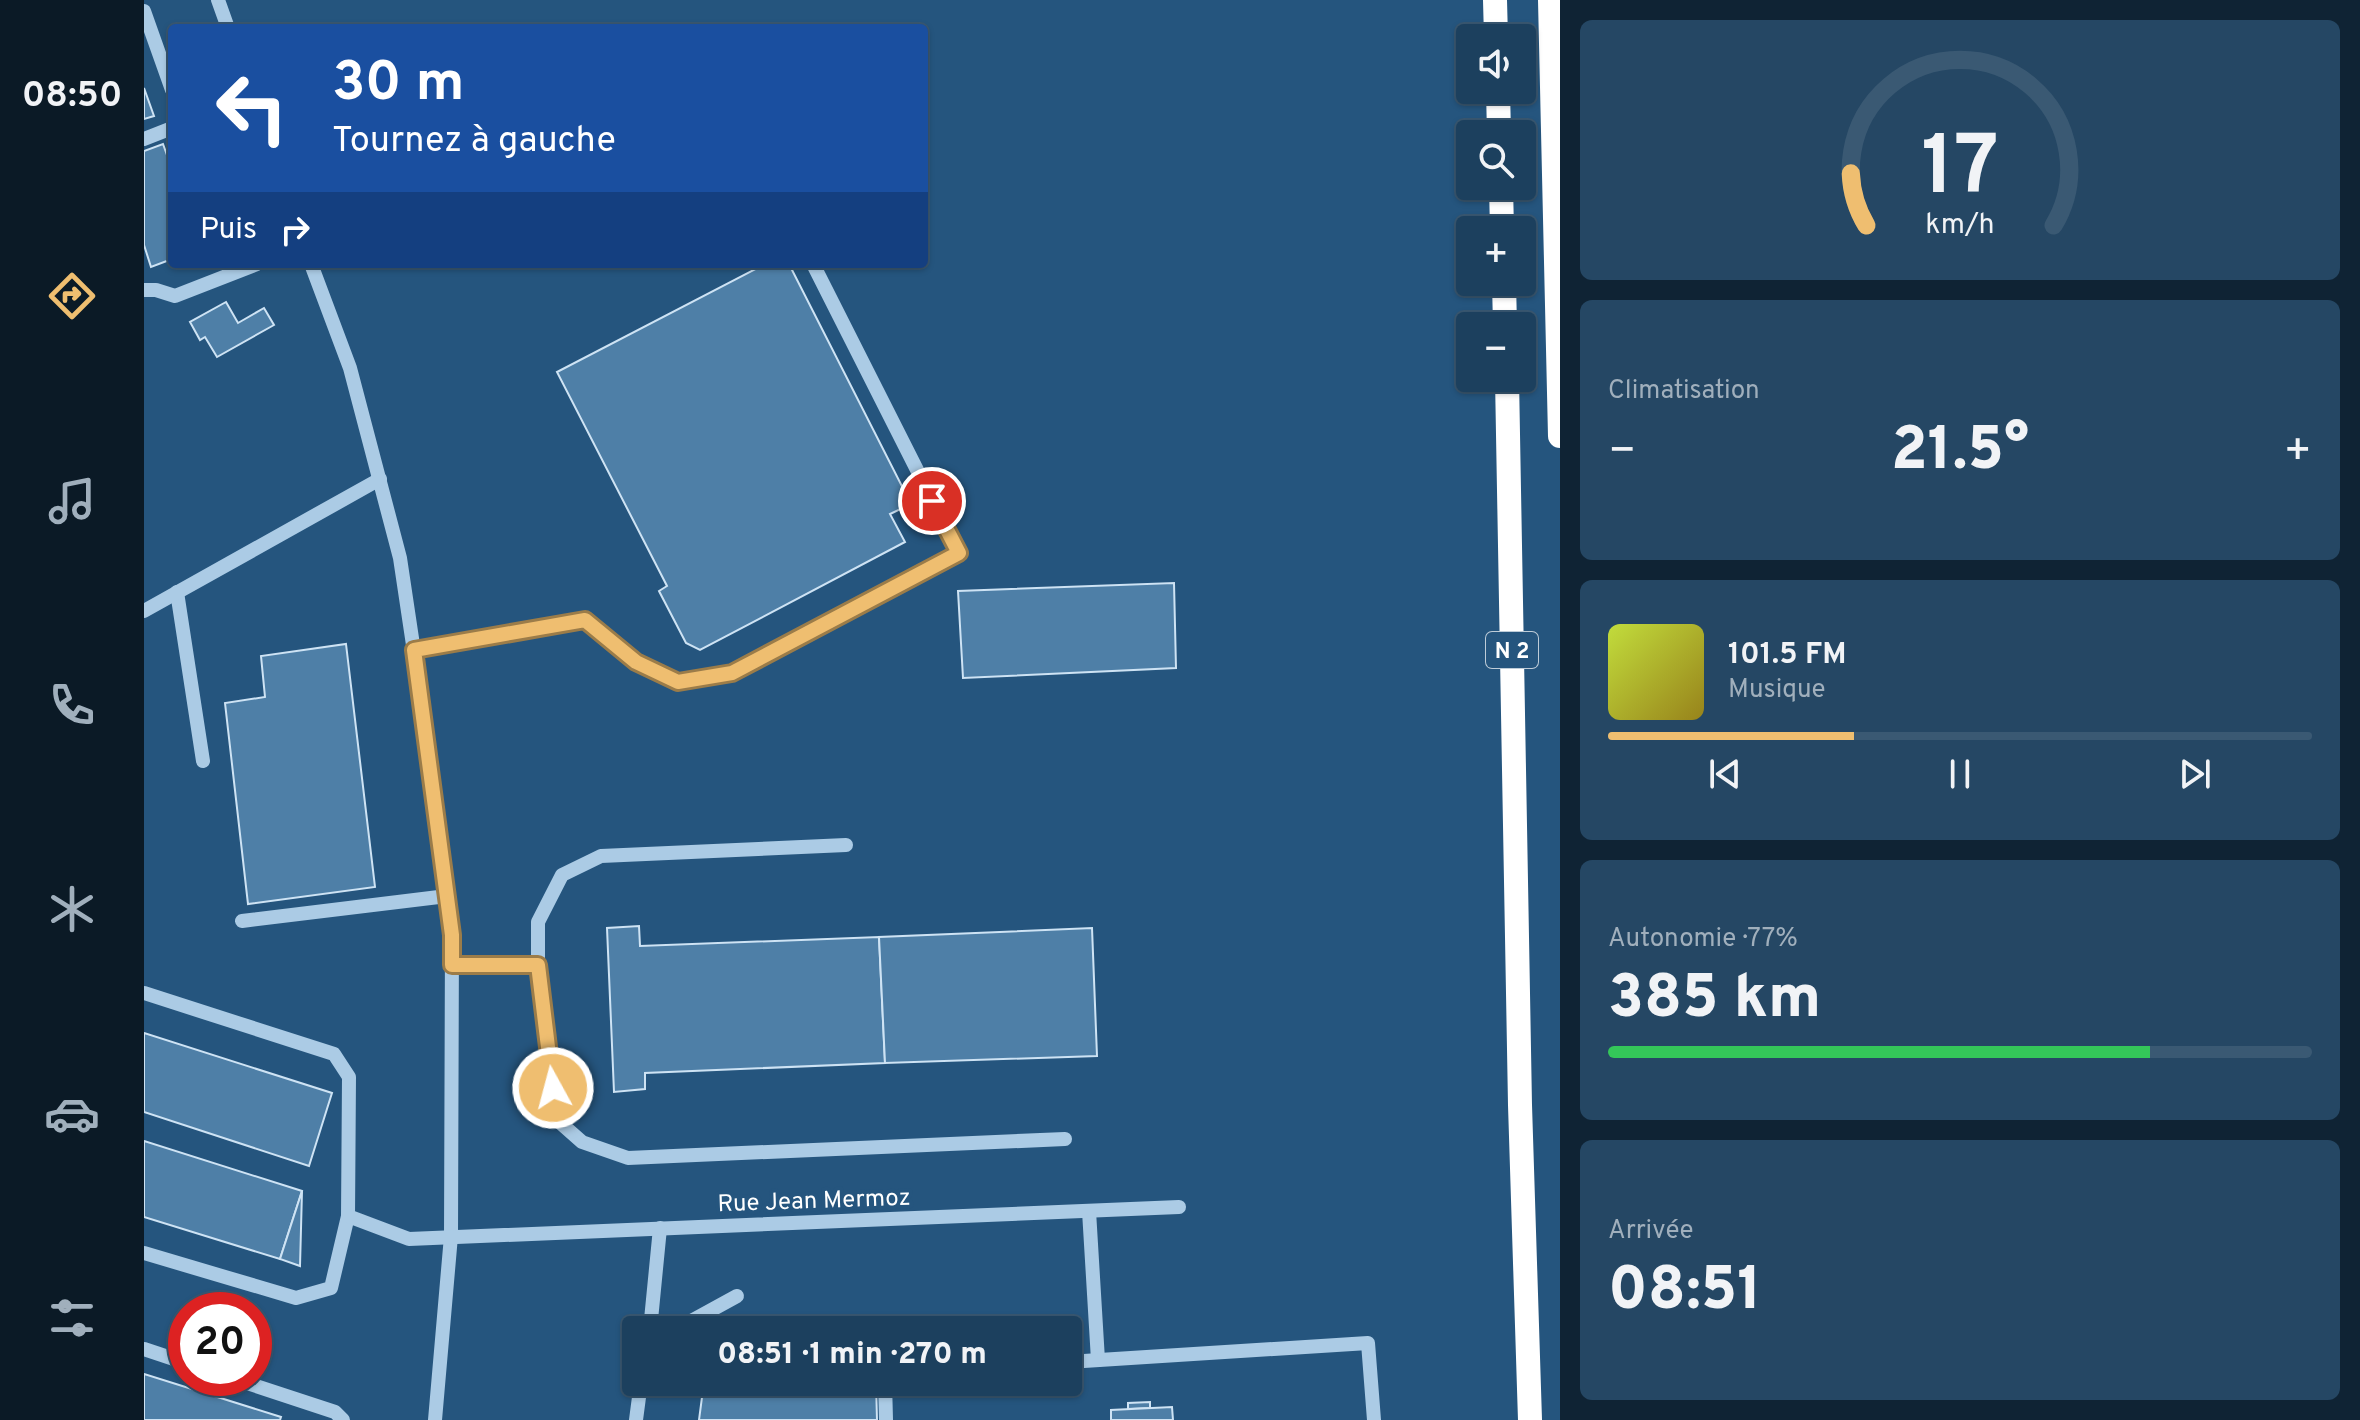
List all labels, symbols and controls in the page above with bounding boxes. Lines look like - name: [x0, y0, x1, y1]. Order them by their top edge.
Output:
- map controls: [1456, 24, 1536, 392]
- button: sound: [1456, 24, 1536, 104]
- text: 30 m: [332, 50, 465, 120]
- icon: left: [200, 56, 304, 160]
- text: 08:50: [22, 74, 122, 120]
- text: Tournez à gauche: [332, 119, 616, 165]
- text: 17: [1921, 119, 1999, 224]
- button: search: [1456, 120, 1536, 200]
- icon: right: [273, 208, 317, 252]
- text: km/h: [1925, 208, 1995, 244]
- text: Puis: [200, 212, 257, 249]
- button: +: [1456, 216, 1536, 296]
- icon: directions: [44, 268, 100, 324]
- button: −: [1456, 312, 1536, 392]
- text: Climatisation: [1608, 375, 1760, 408]
- text: 21.5°: [1891, 415, 2029, 491]
- text: −: [1608, 425, 1636, 481]
- text: +: [2284, 425, 2312, 481]
- pin: [898, 467, 966, 535]
- icon: music: [44, 473, 100, 529]
- icon: arrive: [910, 479, 954, 523]
- road number: N 2: [1486, 632, 1538, 668]
- text: 101.5 FM: [1728, 637, 1847, 674]
- text: Musique: [1728, 674, 1825, 707]
- icon: phone: [44, 677, 100, 733]
- icon: previous: [1703, 752, 1747, 796]
- icon: pause: [1938, 752, 1982, 796]
- icon: next: [2173, 752, 2217, 796]
- icon: climate: [44, 881, 100, 937]
- text: Autonomie · 77%: [1608, 923, 1798, 956]
- text: 385 km: [1608, 963, 1821, 1039]
- position arrow: [511, 1046, 595, 1130]
- icon: car: [44, 1086, 100, 1142]
- street label: Rue Jean Mermoz: [717, 1184, 911, 1220]
- text: Arrivée: [1608, 1215, 1693, 1248]
- text: 08:51: [1608, 1255, 1762, 1331]
- icon: filters: [44, 1290, 100, 1346]
- speed limit sign: 20: [168, 1292, 272, 1396]
- text: 08:51 · 1 min · 270 m: [717, 1337, 987, 1374]

